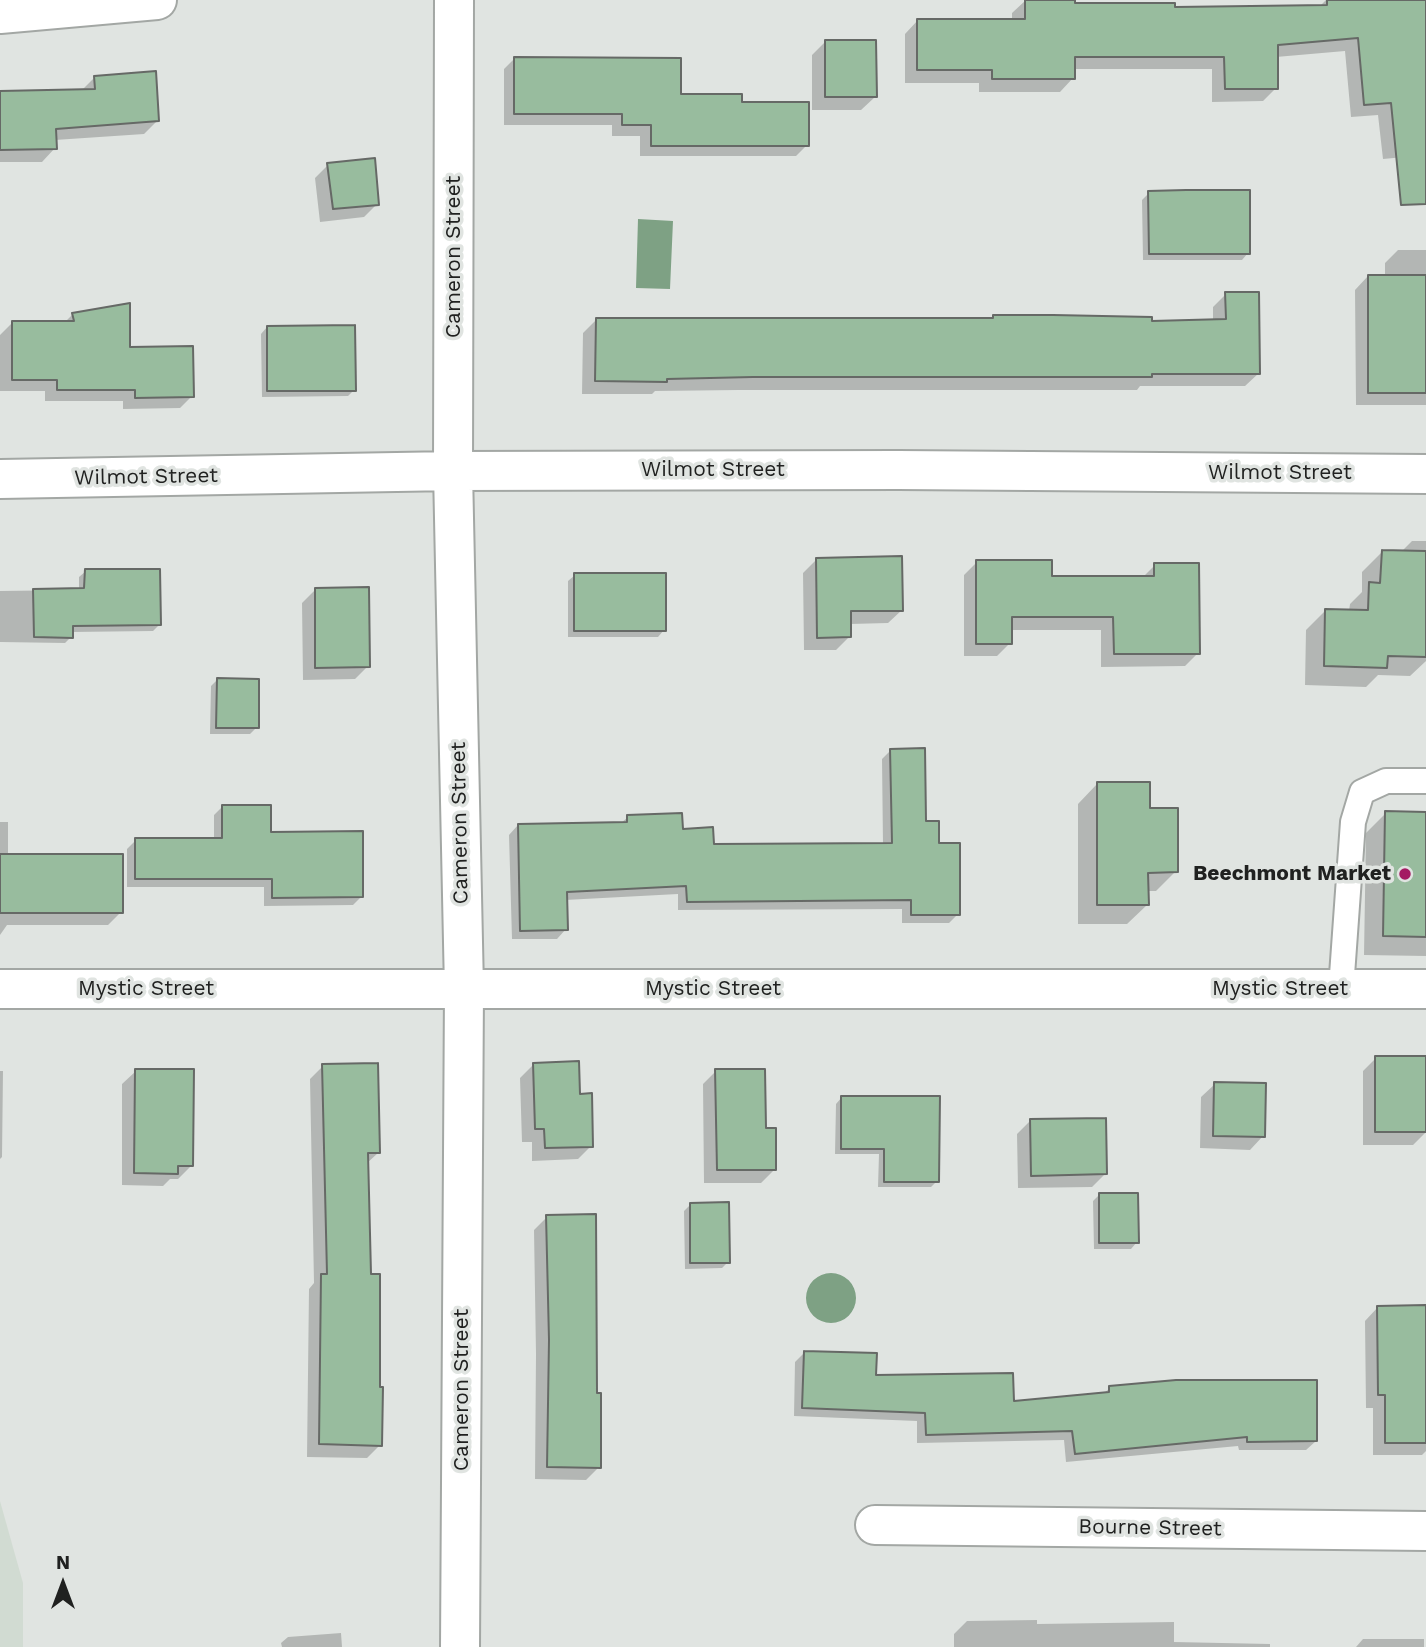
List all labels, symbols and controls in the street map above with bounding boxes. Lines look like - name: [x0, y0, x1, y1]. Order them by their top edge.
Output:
- street label: Cameron Street: [441, 176, 467, 338]
- street label: Wilmot Street: [641, 457, 785, 483]
- street label: Wilmot Street: [1208, 460, 1352, 486]
- street label: Wilmot Street: [74, 463, 218, 491]
- street label: Cameron Street: [446, 741, 474, 905]
- place label: Beechmont Market: [1193, 861, 1391, 887]
- marker: Beechmont Market: [1397, 866, 1413, 882]
- street label: Mystic Street: [78, 976, 214, 1002]
- street label: Mystic Street: [645, 976, 781, 1002]
- street label: Mystic Street: [1212, 976, 1348, 1002]
- street label: Cameron Street: [449, 1309, 475, 1471]
- street label: Bourne Street: [1078, 1514, 1222, 1542]
- north arrow: [28, 1549, 98, 1619]
- text: N: [56, 1551, 70, 1574]

